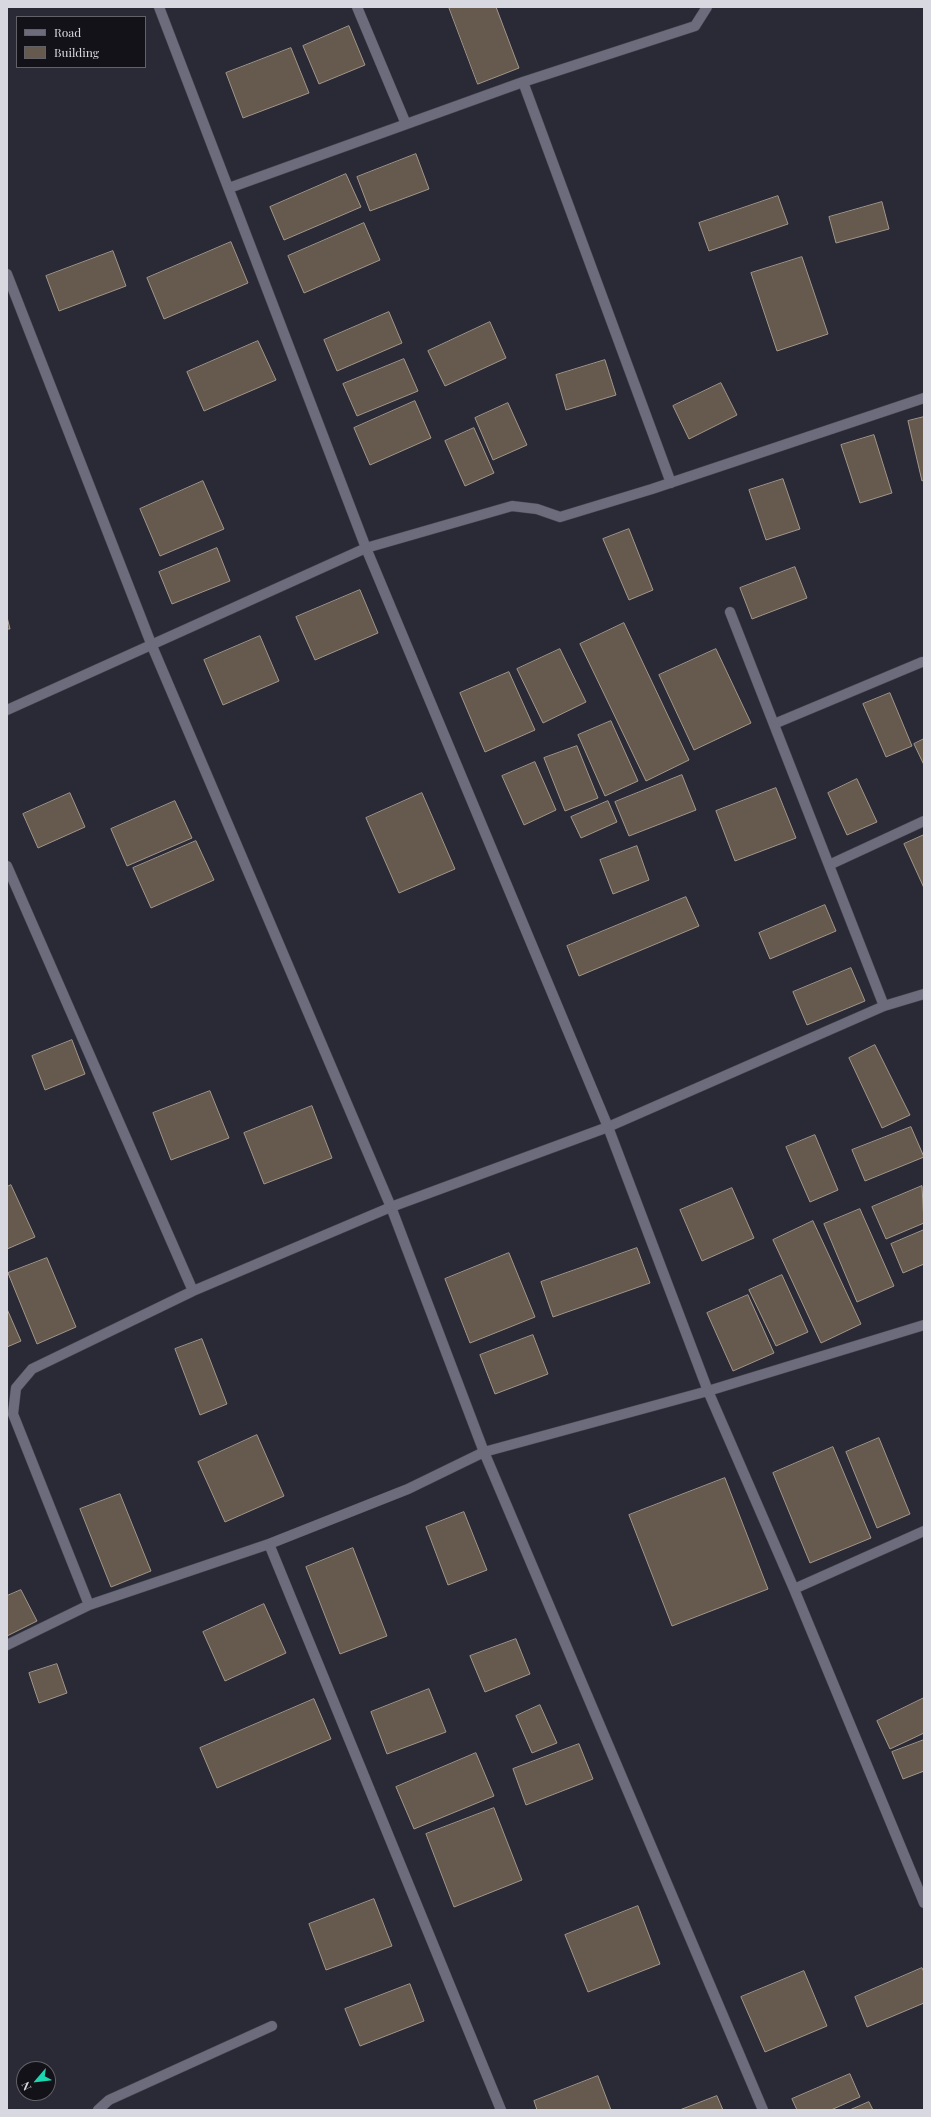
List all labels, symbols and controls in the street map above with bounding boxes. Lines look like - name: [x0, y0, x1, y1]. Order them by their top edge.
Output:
- legend: [16, 16, 146, 68]
- text: Road: [54, 24, 81, 40]
- text: Building: [54, 44, 99, 60]
- north arrow: [16, 2061, 56, 2101]
- text: N: [17, 2079, 34, 2093]

